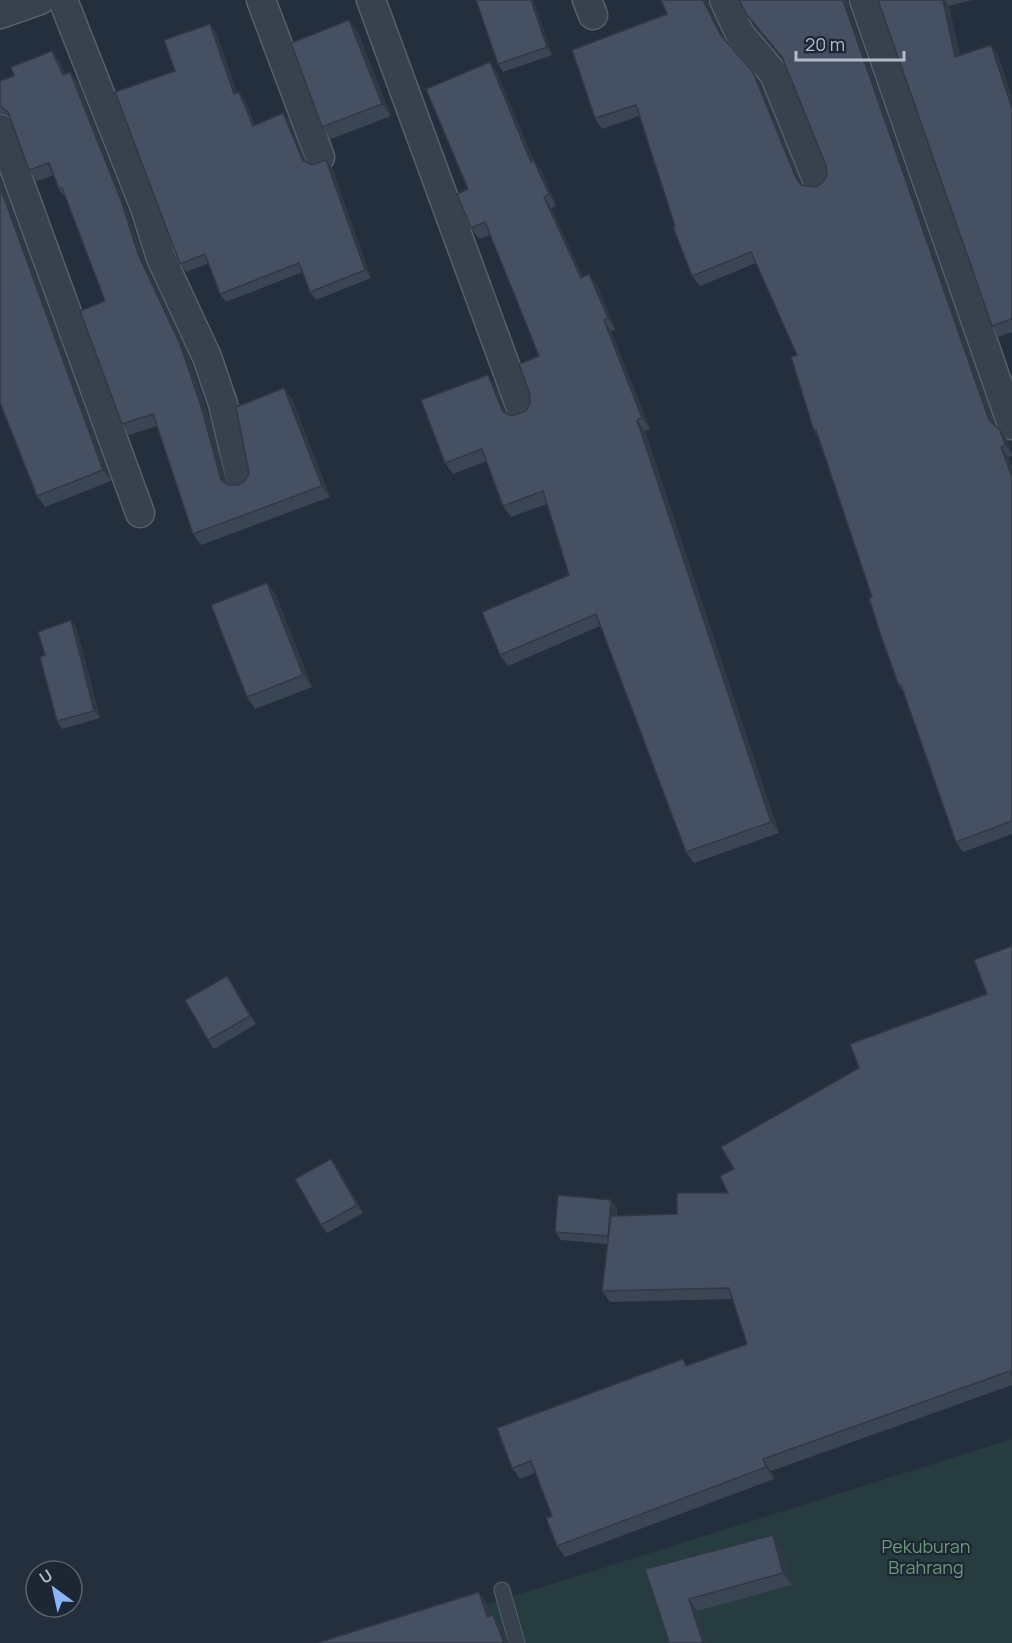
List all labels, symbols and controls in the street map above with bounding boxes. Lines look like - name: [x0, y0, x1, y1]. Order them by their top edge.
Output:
- scale bar: [796, 24, 904, 62]
- text: 20 m: [805, 32, 845, 56]
- park label: Pekuburan Brahrang: [881, 1534, 971, 1579]
- north arrow: [24, 1559, 84, 1619]
- text: U: [35, 1564, 57, 1589]

